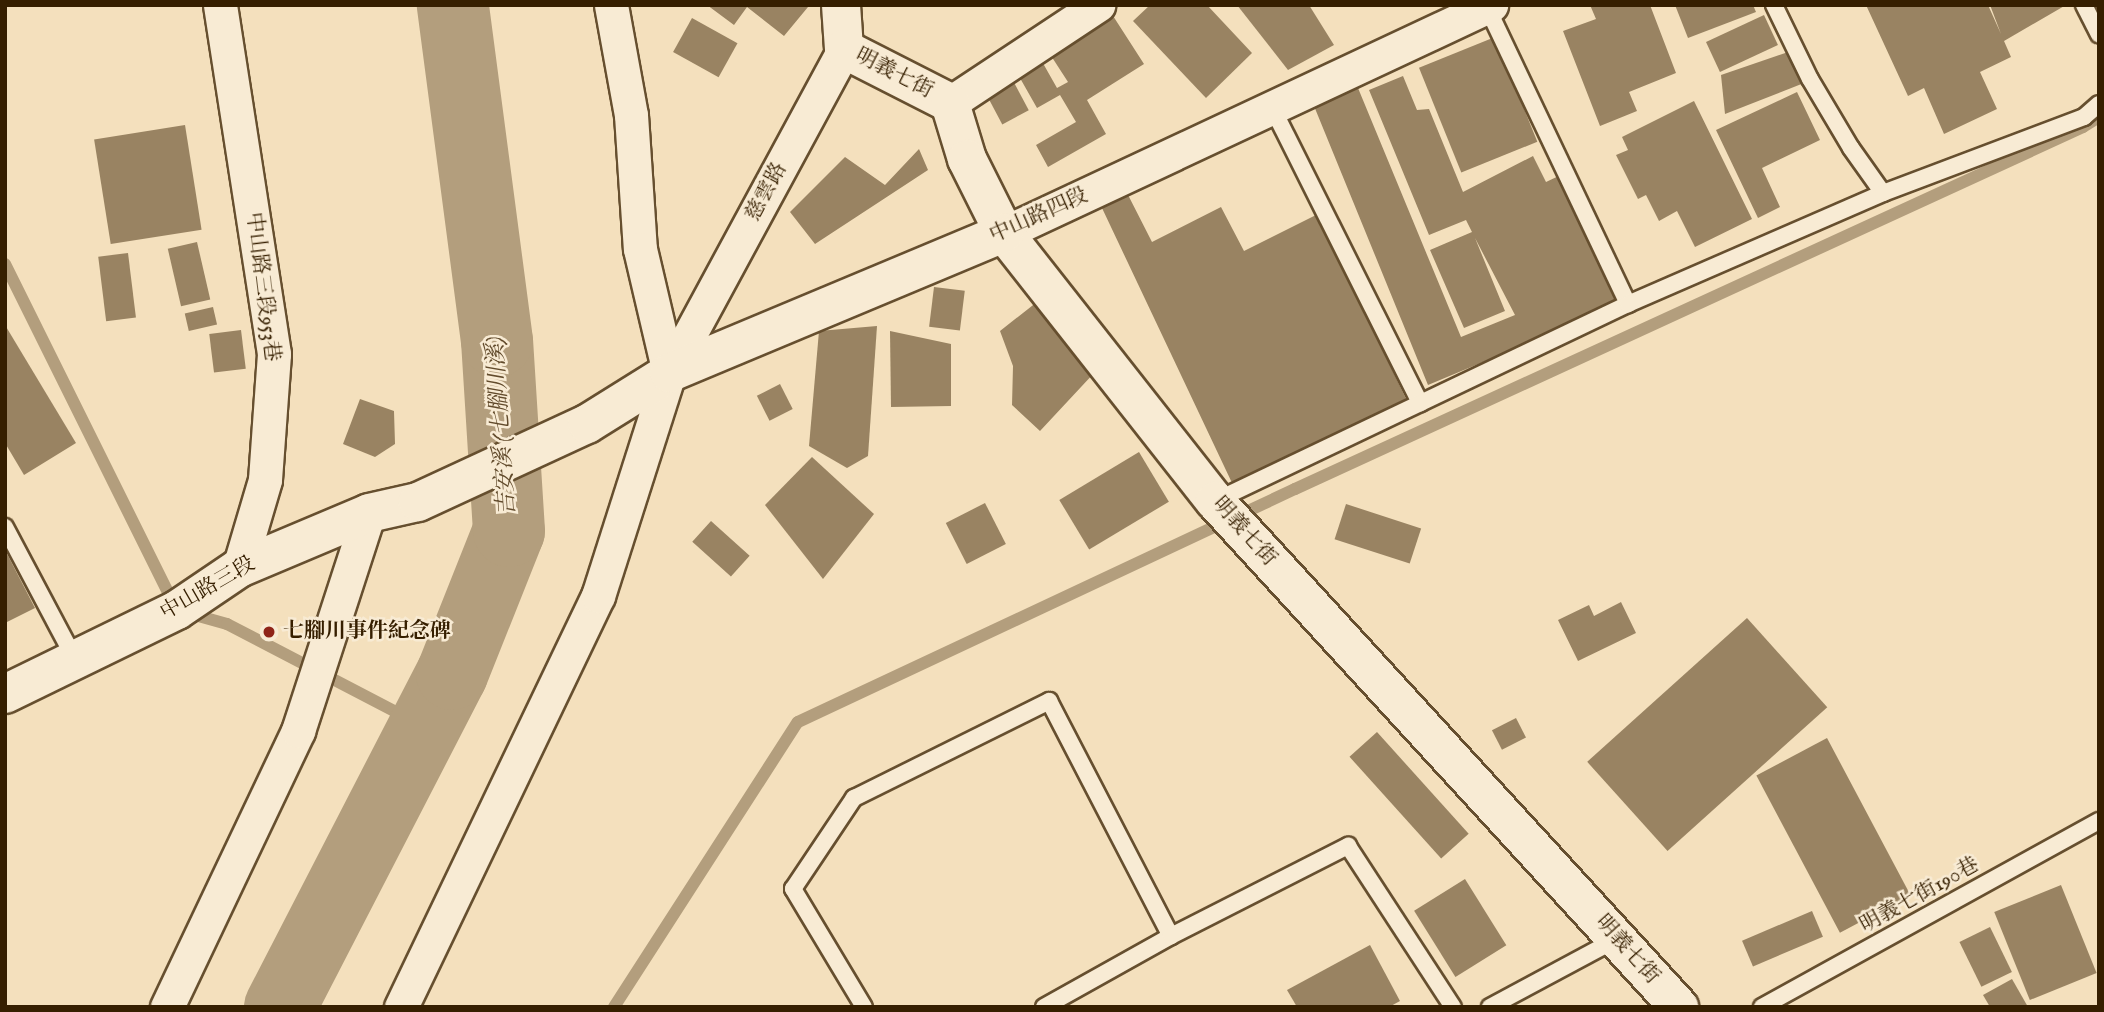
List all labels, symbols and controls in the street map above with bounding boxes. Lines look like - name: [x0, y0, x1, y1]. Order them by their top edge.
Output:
- street label: 明義七街: [851, 44, 937, 104]
- street label: 慈雲路: [741, 158, 793, 226]
- street label: 中山路四段: [986, 183, 1092, 249]
- street label: 中山路三段953巷: [240, 211, 284, 363]
- water label: 吉安溪 (七腳川溪): [482, 335, 522, 517]
- street label: 明義七街: [1207, 492, 1281, 572]
- street label: 中山路三段: [156, 552, 260, 626]
- place label: 七腳川事件紀念碑: [283, 619, 451, 645]
- marker: 七腳川事件紀念碑: [261, 624, 277, 640]
- street label: 明義七街190巷: [1856, 853, 1984, 939]
- street label: 明義七街: [1590, 910, 1664, 990]

